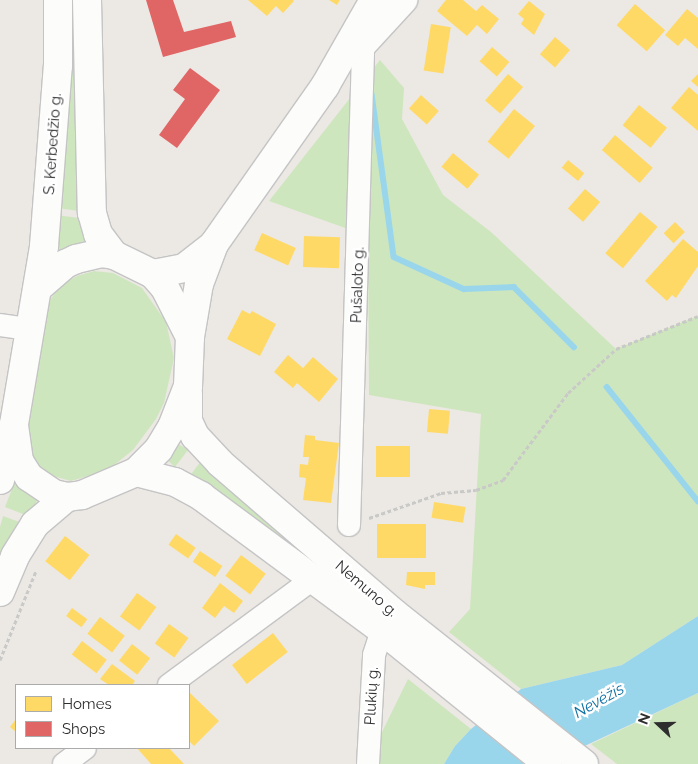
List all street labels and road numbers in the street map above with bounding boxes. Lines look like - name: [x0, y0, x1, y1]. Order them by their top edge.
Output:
- street label: S. Kerbedžio g.: [40, 93, 66, 195]
- street label: Pušaloto g.: [348, 247, 368, 323]
- street label: Nemuno g.: [331, 557, 401, 621]
- street label: Plukių g.: [361, 666, 383, 726]

